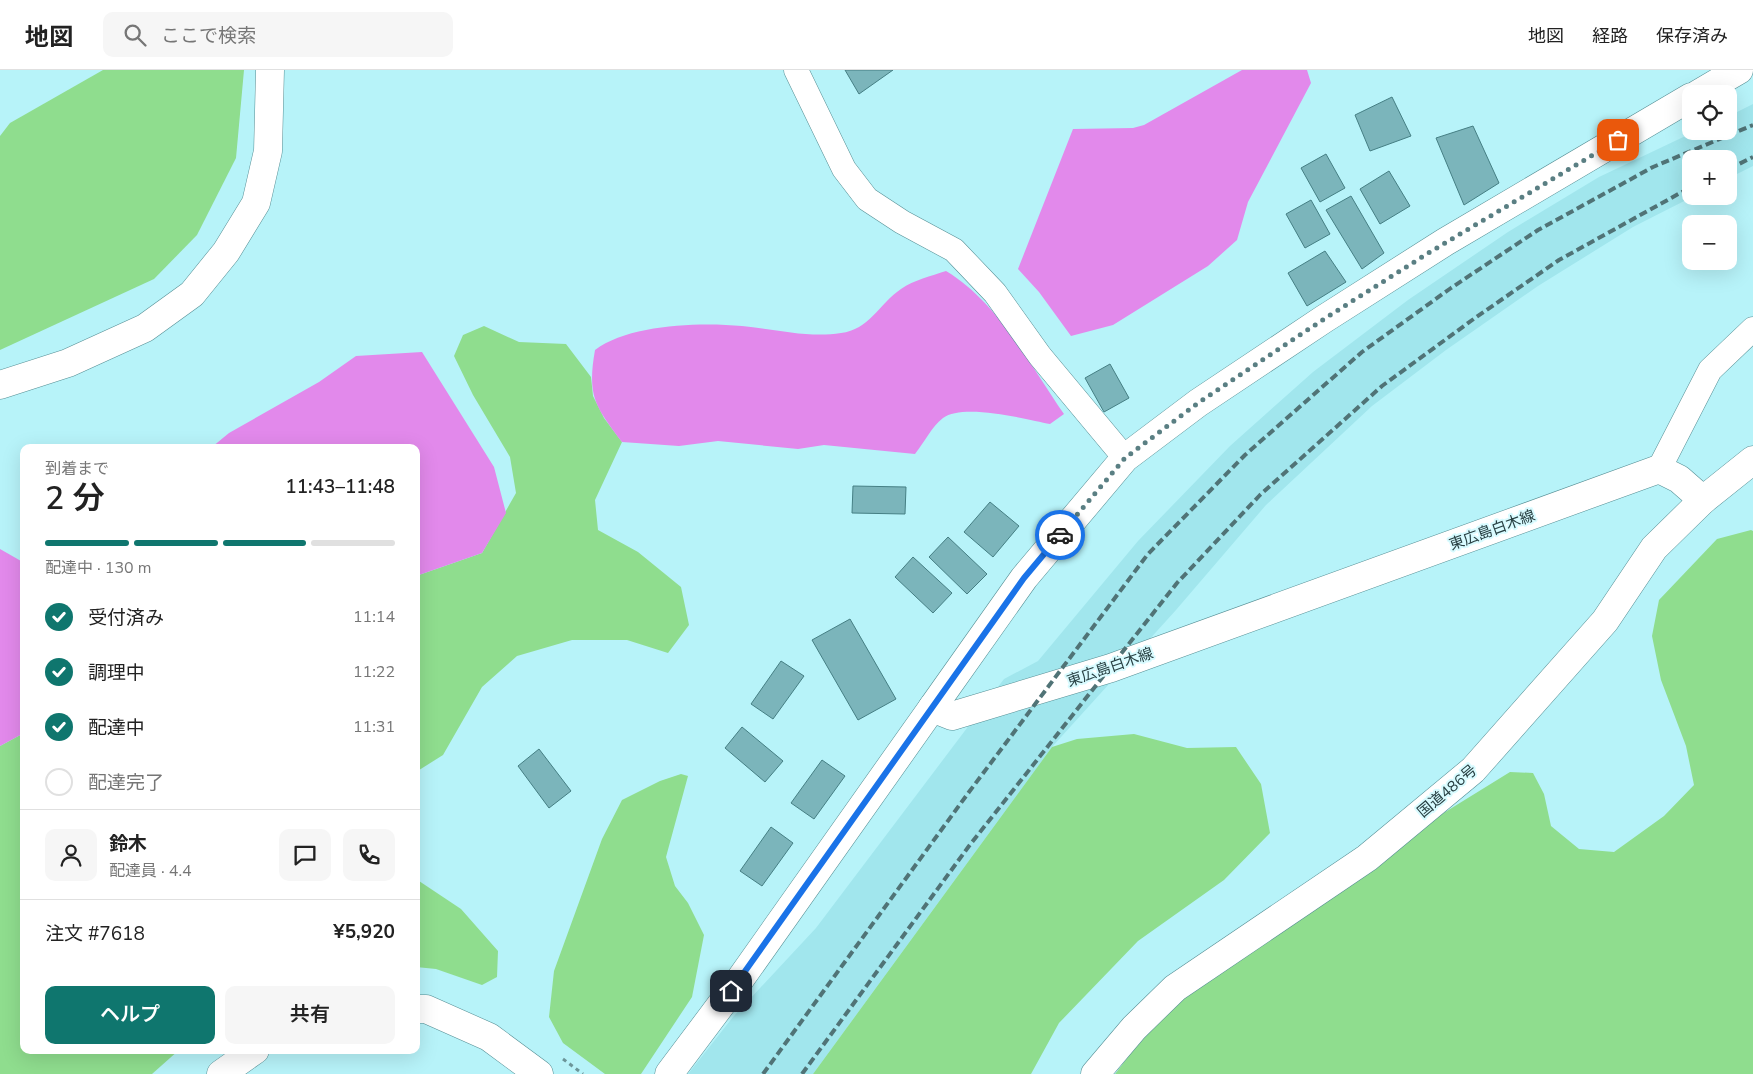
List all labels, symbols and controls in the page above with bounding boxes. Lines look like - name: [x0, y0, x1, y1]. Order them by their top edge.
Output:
- search box: [103, 12, 453, 57]
- text: 地図: [25, 21, 73, 53]
- icon: search: [121, 21, 149, 49]
- text: ここで検索: [161, 23, 256, 49]
- text: 地図: [1528, 24, 1564, 48]
- text: 経路: [1592, 24, 1628, 48]
- text: 保存済み: [1656, 24, 1728, 48]
- map controls: [1682, 85, 1737, 270]
- button: locate: [1682, 85, 1737, 140]
- pin: [1597, 119, 1639, 161]
- icon: bag: [1604, 126, 1632, 154]
- button: +: [1682, 150, 1737, 205]
- button: −: [1682, 215, 1737, 270]
- text: 到着まで: [45, 458, 109, 480]
- text: 11:43–11:48: [285, 474, 395, 500]
- text: 2 分: [45, 477, 105, 520]
- street label: 東広島白木線: [1446, 505, 1538, 555]
- courier: [1035, 510, 1085, 560]
- icon: car: [1046, 521, 1074, 549]
- text: 配達中 · 130 m: [45, 557, 151, 579]
- icon: check: [45, 603, 73, 631]
- text: 受付済み: [88, 605, 164, 631]
- text: 11:14: [353, 606, 395, 628]
- street label: 東広島白木線: [1064, 643, 1156, 691]
- icon: check: [45, 658, 73, 686]
- text: 調理中: [88, 660, 145, 686]
- text: 11:22: [353, 661, 395, 683]
- icon: check: [45, 713, 73, 741]
- text: 配達中: [88, 715, 145, 741]
- text: 11:31: [353, 716, 395, 738]
- street label: 国道486号: [1413, 760, 1481, 822]
- text: 配達完了: [88, 770, 164, 796]
- button: person: [45, 829, 97, 881]
- button: chat: [279, 829, 331, 881]
- button: phone: [343, 829, 395, 881]
- text: 鈴木: [109, 831, 147, 857]
- text: 配達員 · 4.4: [109, 860, 192, 882]
- text: ¥5,920: [333, 919, 395, 945]
- text: 注文 #7618: [45, 921, 145, 947]
- pin: [710, 970, 752, 1012]
- icon: home: [717, 977, 745, 1005]
- button: ヘルプ: [45, 986, 215, 1044]
- button: 共有: [225, 986, 395, 1044]

